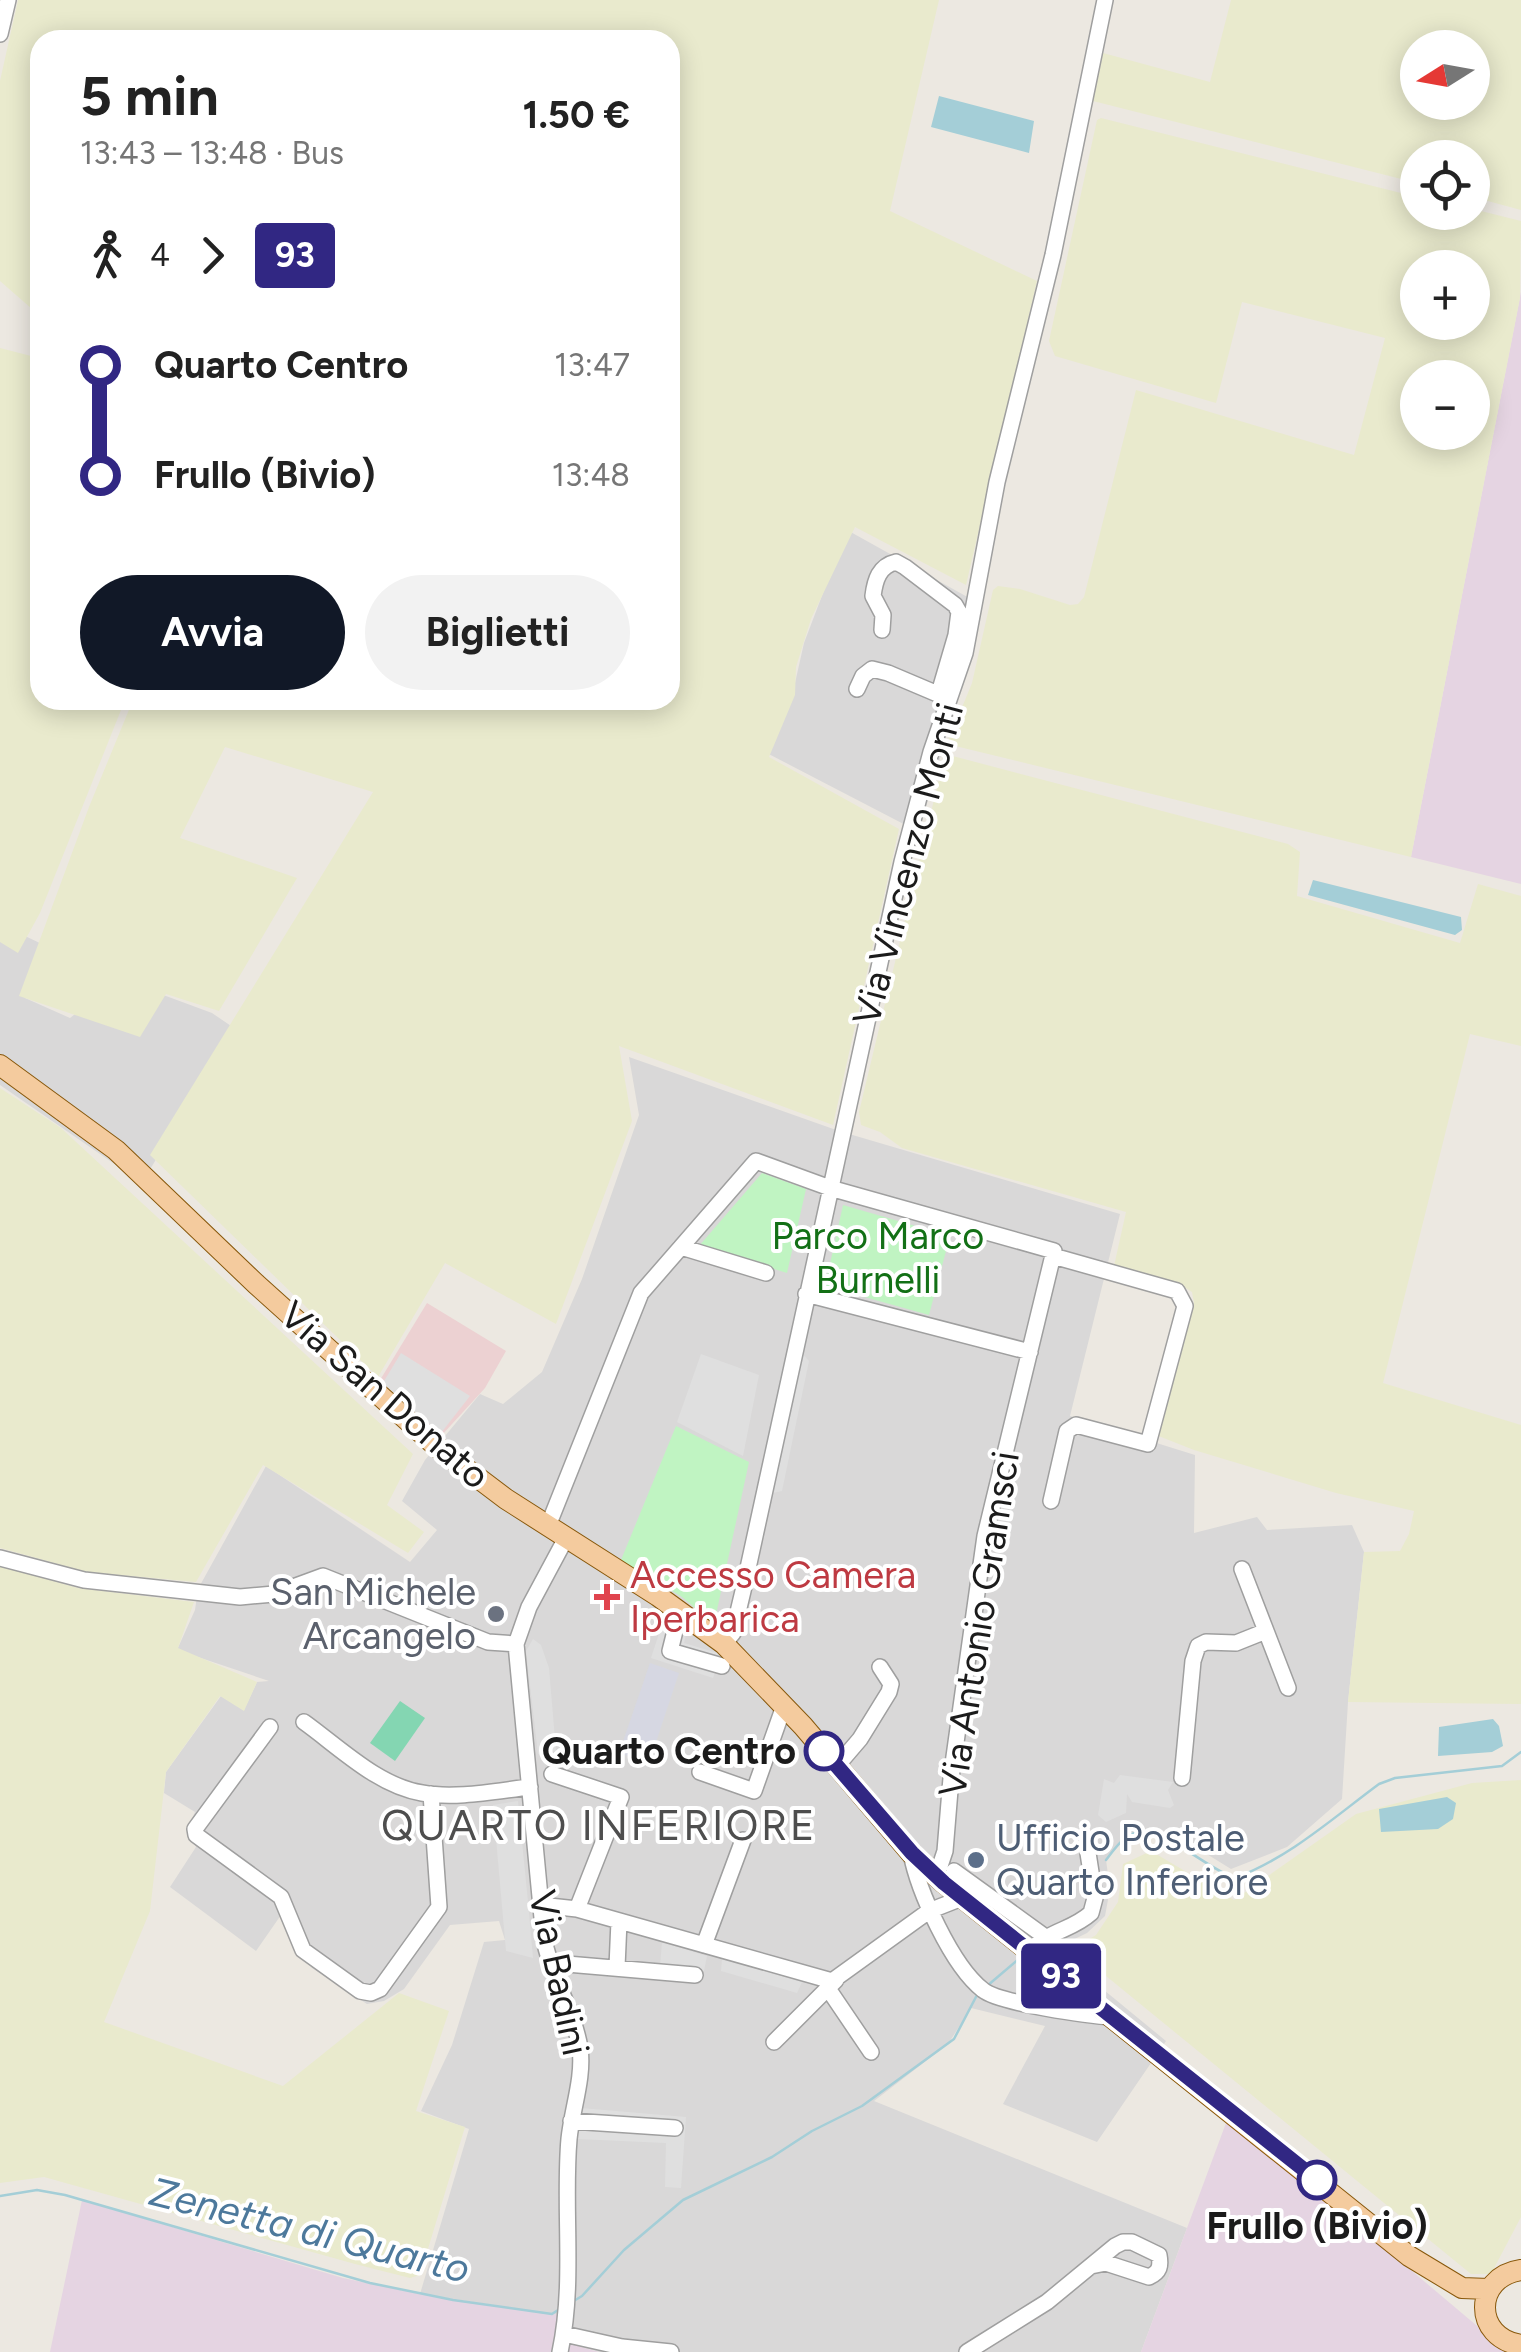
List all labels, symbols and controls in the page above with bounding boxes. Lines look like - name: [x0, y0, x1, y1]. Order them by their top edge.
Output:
- north arrow: [1400, 30, 1490, 120]
- map controls: [1400, 30, 1490, 450]
- text: 5 min: [80, 63, 219, 129]
- text: 1.50 €: [522, 92, 630, 138]
- text: 13:43 – 13:48 · Bus: [80, 134, 344, 172]
- button: locate: [1400, 140, 1490, 230]
- icon: walk: [80, 228, 135, 283]
- icon: forward: [185, 228, 240, 283]
- text: 93: [275, 234, 315, 276]
- text: 4: [150, 236, 170, 274]
- button: +: [1400, 250, 1490, 340]
- text: Quarto Centro: [154, 342, 408, 388]
- text: 13:47: [554, 346, 630, 384]
- button: −: [1400, 360, 1490, 450]
- text: Frullo (Bivio): [154, 452, 375, 498]
- text: 13:48: [552, 456, 630, 494]
- button: Avvia: [80, 575, 345, 690]
- button: Biglietti: [365, 575, 630, 690]
- street label: Via Vincenzo Monti: [843, 698, 973, 1030]
- park label: Parco Marco Burnelli: [772, 1213, 984, 1303]
- street label: Via San Donato: [271, 1292, 499, 1498]
- street label: Via Antonio Gramsci: [929, 1448, 1029, 1800]
- place label: Accesso Camera Iperbarica: [630, 1552, 916, 1642]
- place label: San Michele Arcangelo: [270, 1569, 476, 1659]
- marker: Accesso Camera Iperbarica: [594, 1584, 620, 1610]
- marker: San Michele Arcangelo: [485, 1603, 507, 1625]
- place label: Quarto Centro: [542, 1728, 796, 1774]
- marker: Quarto Centro: [805, 1732, 843, 1770]
- district label: QUARTO INFERIORE: [381, 1800, 817, 1851]
- place label: Ufficio Postale Quarto Inferiore: [996, 1815, 1268, 1905]
- marker: Ufficio Postale Quarto Inferiore: [965, 1849, 987, 1871]
- street label: Via Badini: [519, 1886, 599, 2060]
- line badge: 93: [1016, 1944, 1106, 2008]
- text: 93: [1041, 1955, 1081, 1997]
- marker: Frullo (Bivio): [1298, 2161, 1336, 2199]
- water label: Zenetta di Quarto: [145, 2167, 475, 2293]
- place label: Frullo (Bivio): [1206, 2203, 1428, 2249]

